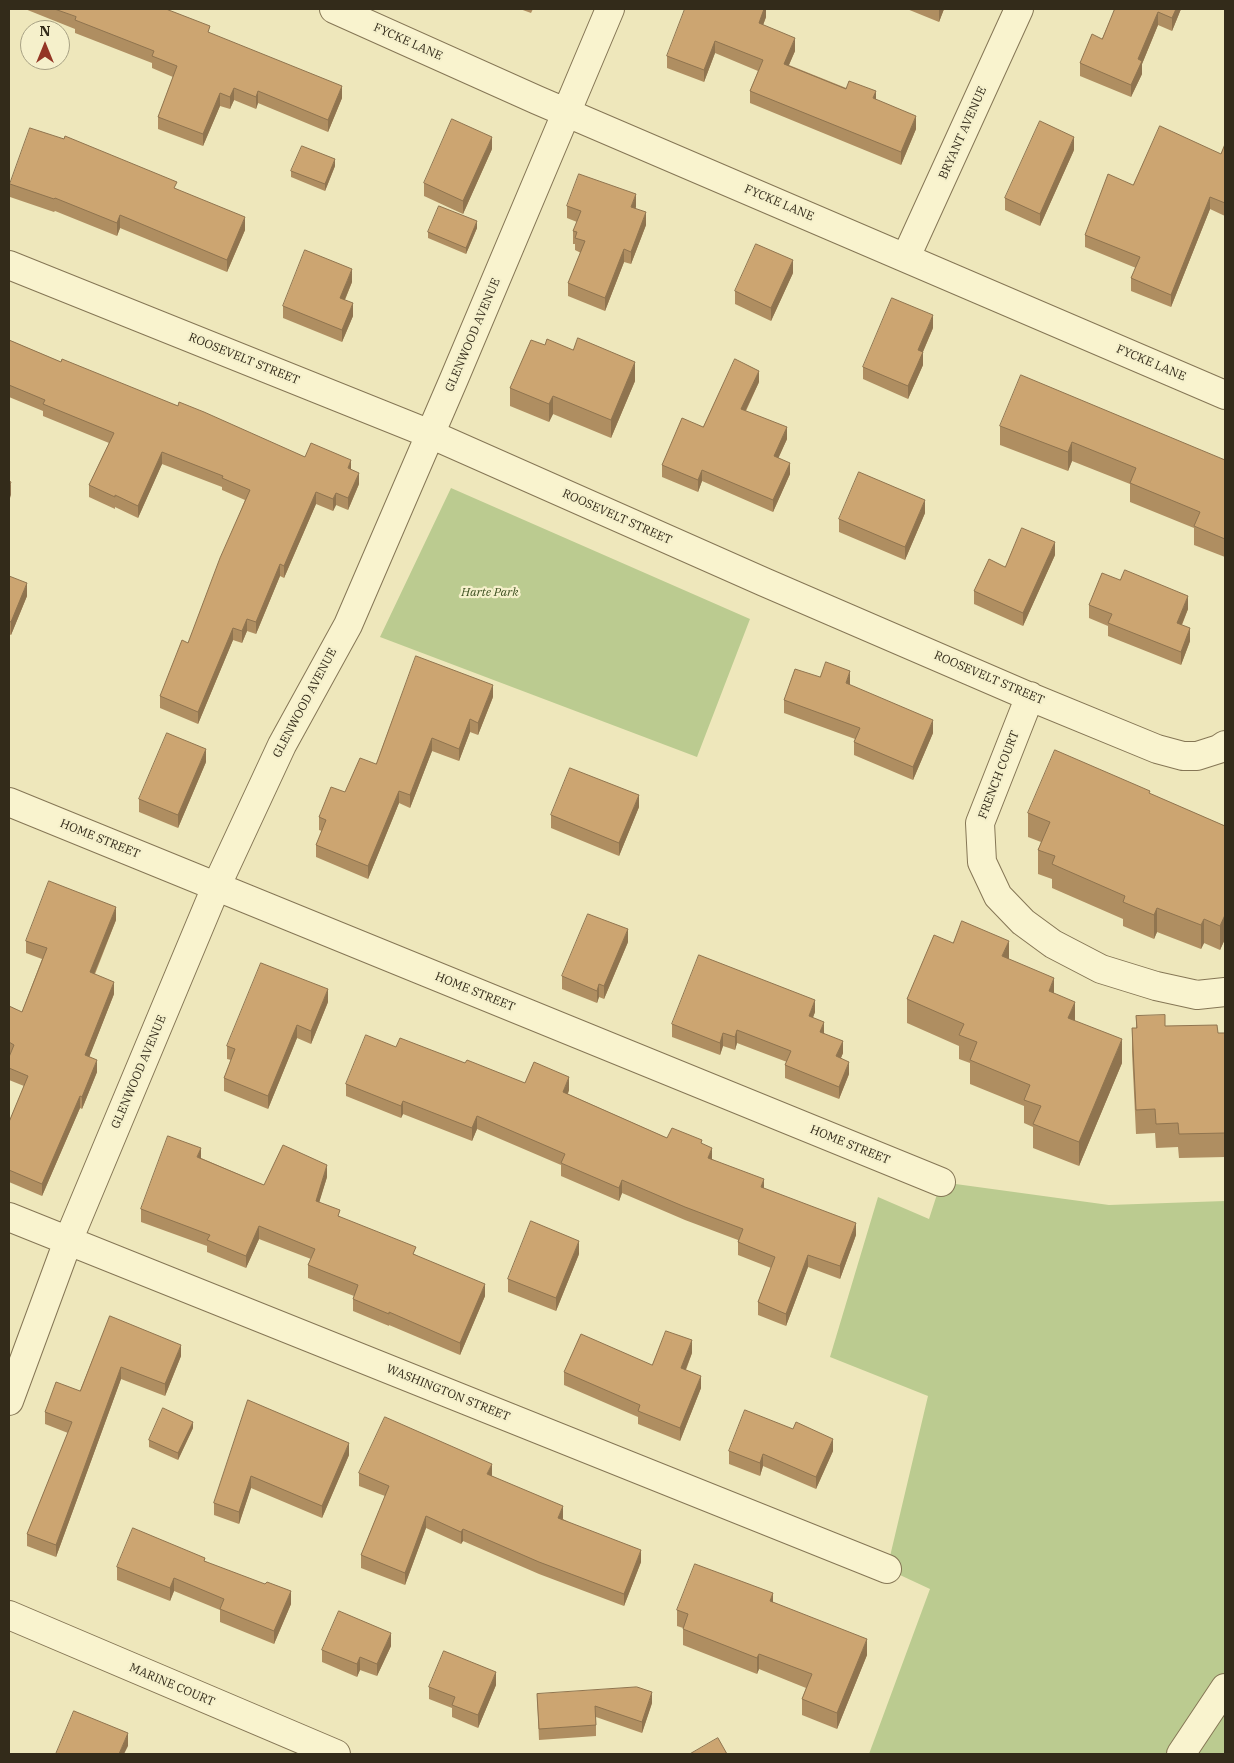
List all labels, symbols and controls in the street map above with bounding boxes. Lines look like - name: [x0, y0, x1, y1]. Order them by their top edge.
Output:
- north arrow: [20, 20, 70, 70]
- street label: FYCKE LANE: [371, 20, 445, 64]
- text: N: [39, 22, 51, 40]
- street label: BRYANT AVENUE: [936, 84, 990, 182]
- street label: FYCKE LANE: [742, 182, 816, 224]
- street label: GLENWOOD AVENUE: [443, 276, 503, 394]
- street label: ROOSEVELT STREET: [186, 330, 302, 388]
- street label: FYCKE LANE: [1114, 342, 1188, 384]
- street label: ROOSEVELT STREET: [560, 486, 674, 548]
- park label: Harte Park: [461, 586, 519, 600]
- street label: GLENWOOD AVENUE: [270, 646, 340, 760]
- street label: ROOSEVELT STREET: [932, 648, 1046, 708]
- street label: FRENCH COURT: [976, 729, 1022, 821]
- street label: HOME STREET: [58, 816, 142, 862]
- street label: HOME STREET: [433, 969, 517, 1015]
- street label: GLENWOOD AVENUE: [109, 1013, 169, 1131]
- street label: HOME STREET: [808, 1122, 892, 1168]
- street label: WASHINGTON STREET: [384, 1362, 512, 1424]
- street label: MARINE COURT: [127, 1661, 217, 1709]

